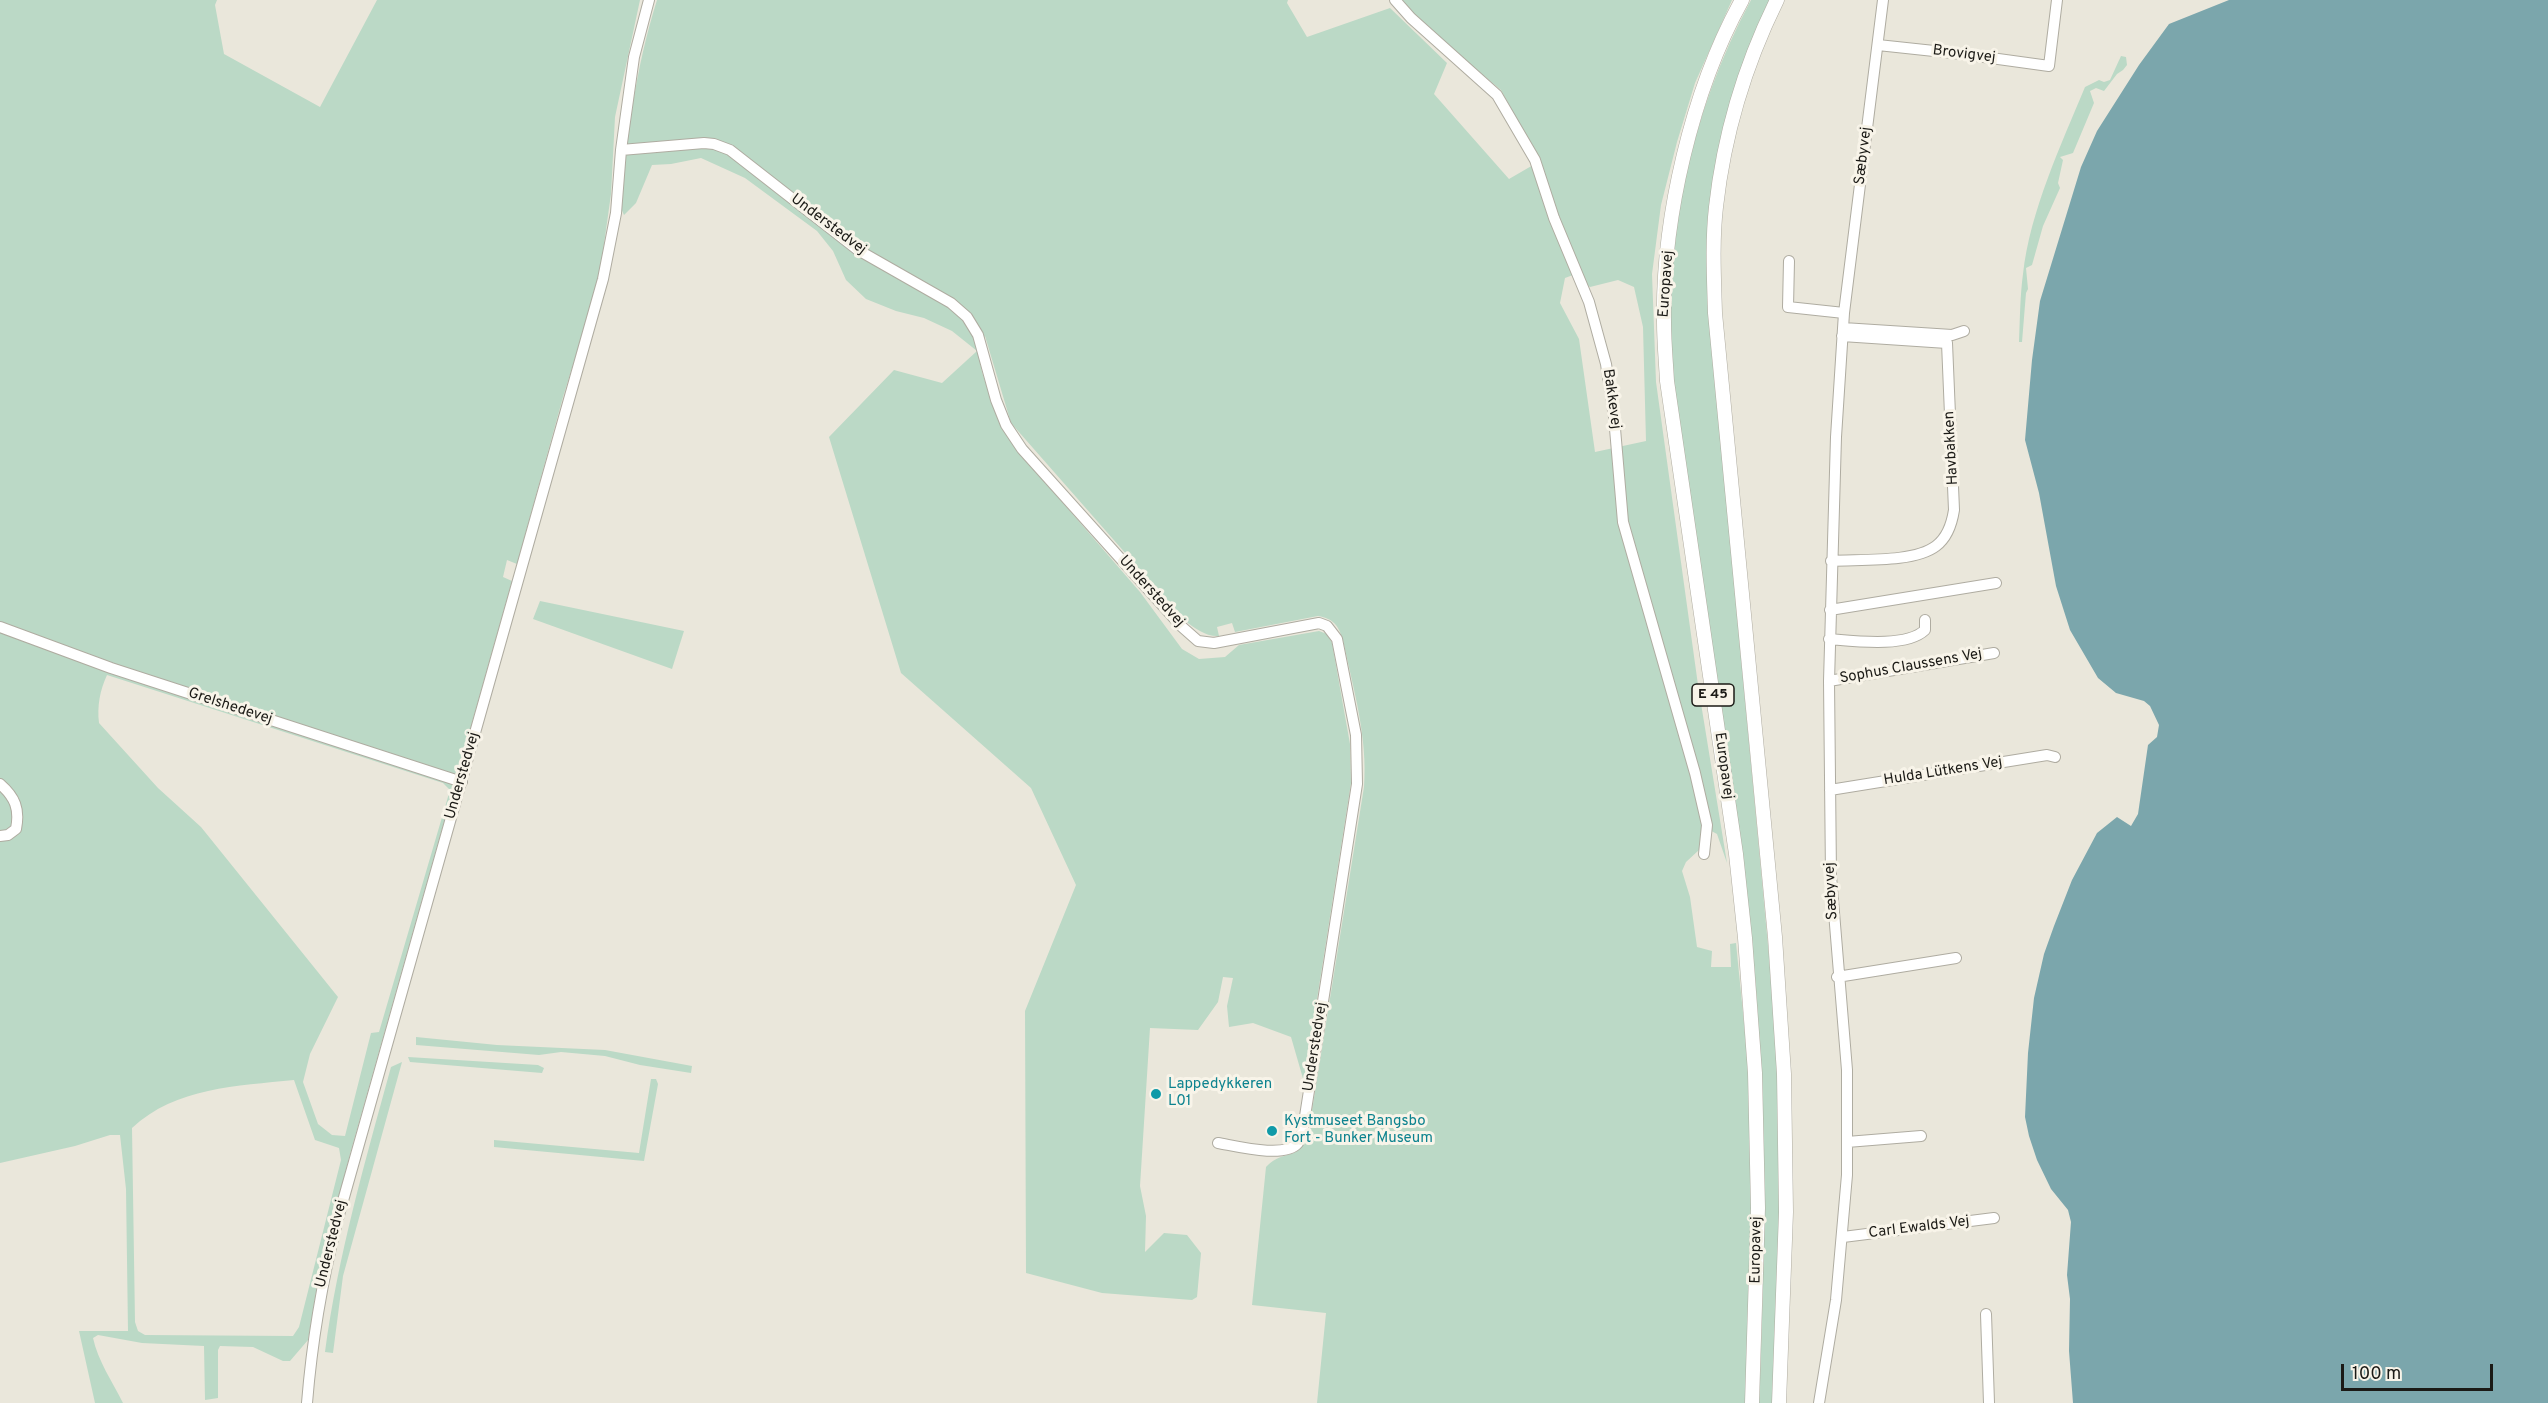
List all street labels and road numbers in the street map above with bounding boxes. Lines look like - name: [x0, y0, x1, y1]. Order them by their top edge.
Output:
- street label: Brovigvej: [1932, 42, 1996, 68]
- street label: Sæbyvej: [1852, 126, 1876, 186]
- street label: Understedvej: [787, 191, 869, 259]
- street label: Europavej: [1656, 250, 1678, 318]
- street label: Bakkevej: [1598, 368, 1624, 430]
- street label: Havbakken: [1941, 410, 1963, 486]
- street label: Understedvej: [1114, 553, 1188, 631]
- street label: Sophus Claussens Vej: [1838, 646, 1984, 688]
- road number: E 45: [1692, 684, 1734, 706]
- street label: Grelshedevej: [186, 685, 274, 729]
- street label: Understedvej: [442, 730, 484, 822]
- street label: Europavej: [1709, 731, 1737, 801]
- street label: Hulda Lütkens Vej: [1882, 754, 2004, 790]
- street label: Sæbyvej: [1821, 862, 1843, 920]
- street label: Understedvej: [1300, 1001, 1332, 1093]
- street label: Understedvej: [312, 1198, 352, 1290]
- street label: Carl Ewalds Vej: [1868, 1213, 1970, 1243]
- street label: Europavej: [1747, 1216, 1767, 1284]

